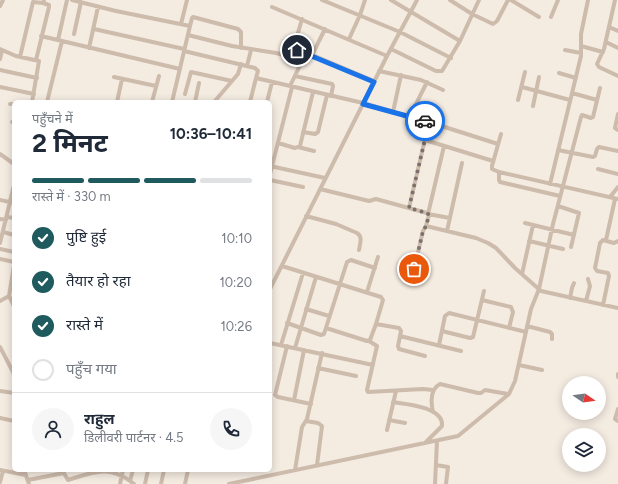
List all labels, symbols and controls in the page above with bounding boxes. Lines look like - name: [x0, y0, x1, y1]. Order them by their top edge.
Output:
- pin: [280, 33, 314, 67]
- icon: home: [286, 39, 308, 61]
- courier: [405, 101, 445, 141]
- icon: car: [414, 110, 436, 132]
- text: पहुँचने में: [32, 111, 73, 126]
- text: 10:36–10:41: [170, 125, 252, 143]
- text: 2 मिनट: [32, 127, 108, 159]
- text: रास्ते में · 330 m: [32, 189, 111, 204]
- icon: check: [32, 227, 54, 249]
- text: पुष्टि हुई: [66, 228, 106, 246]
- text: 10:10: [221, 231, 252, 246]
- pin: [397, 252, 431, 286]
- icon: bag: [403, 258, 425, 280]
- icon: check: [32, 271, 54, 293]
- text: तैयार हो रहा: [66, 272, 131, 290]
- text: 10:20: [219, 275, 252, 290]
- icon: check: [32, 315, 54, 337]
- text: रास्ते में: [66, 316, 103, 334]
- text: 10:26: [220, 319, 252, 334]
- text: पहुँच गया: [66, 360, 117, 378]
- north arrow: [562, 376, 606, 420]
- map controls: [562, 376, 606, 472]
- button: person: [32, 408, 74, 450]
- button: phone: [210, 408, 252, 450]
- text: राहुल: [84, 410, 115, 428]
- button: layers: [562, 428, 606, 472]
- text: डिलीवरी पार्टनर · 4.5: [84, 430, 183, 445]

